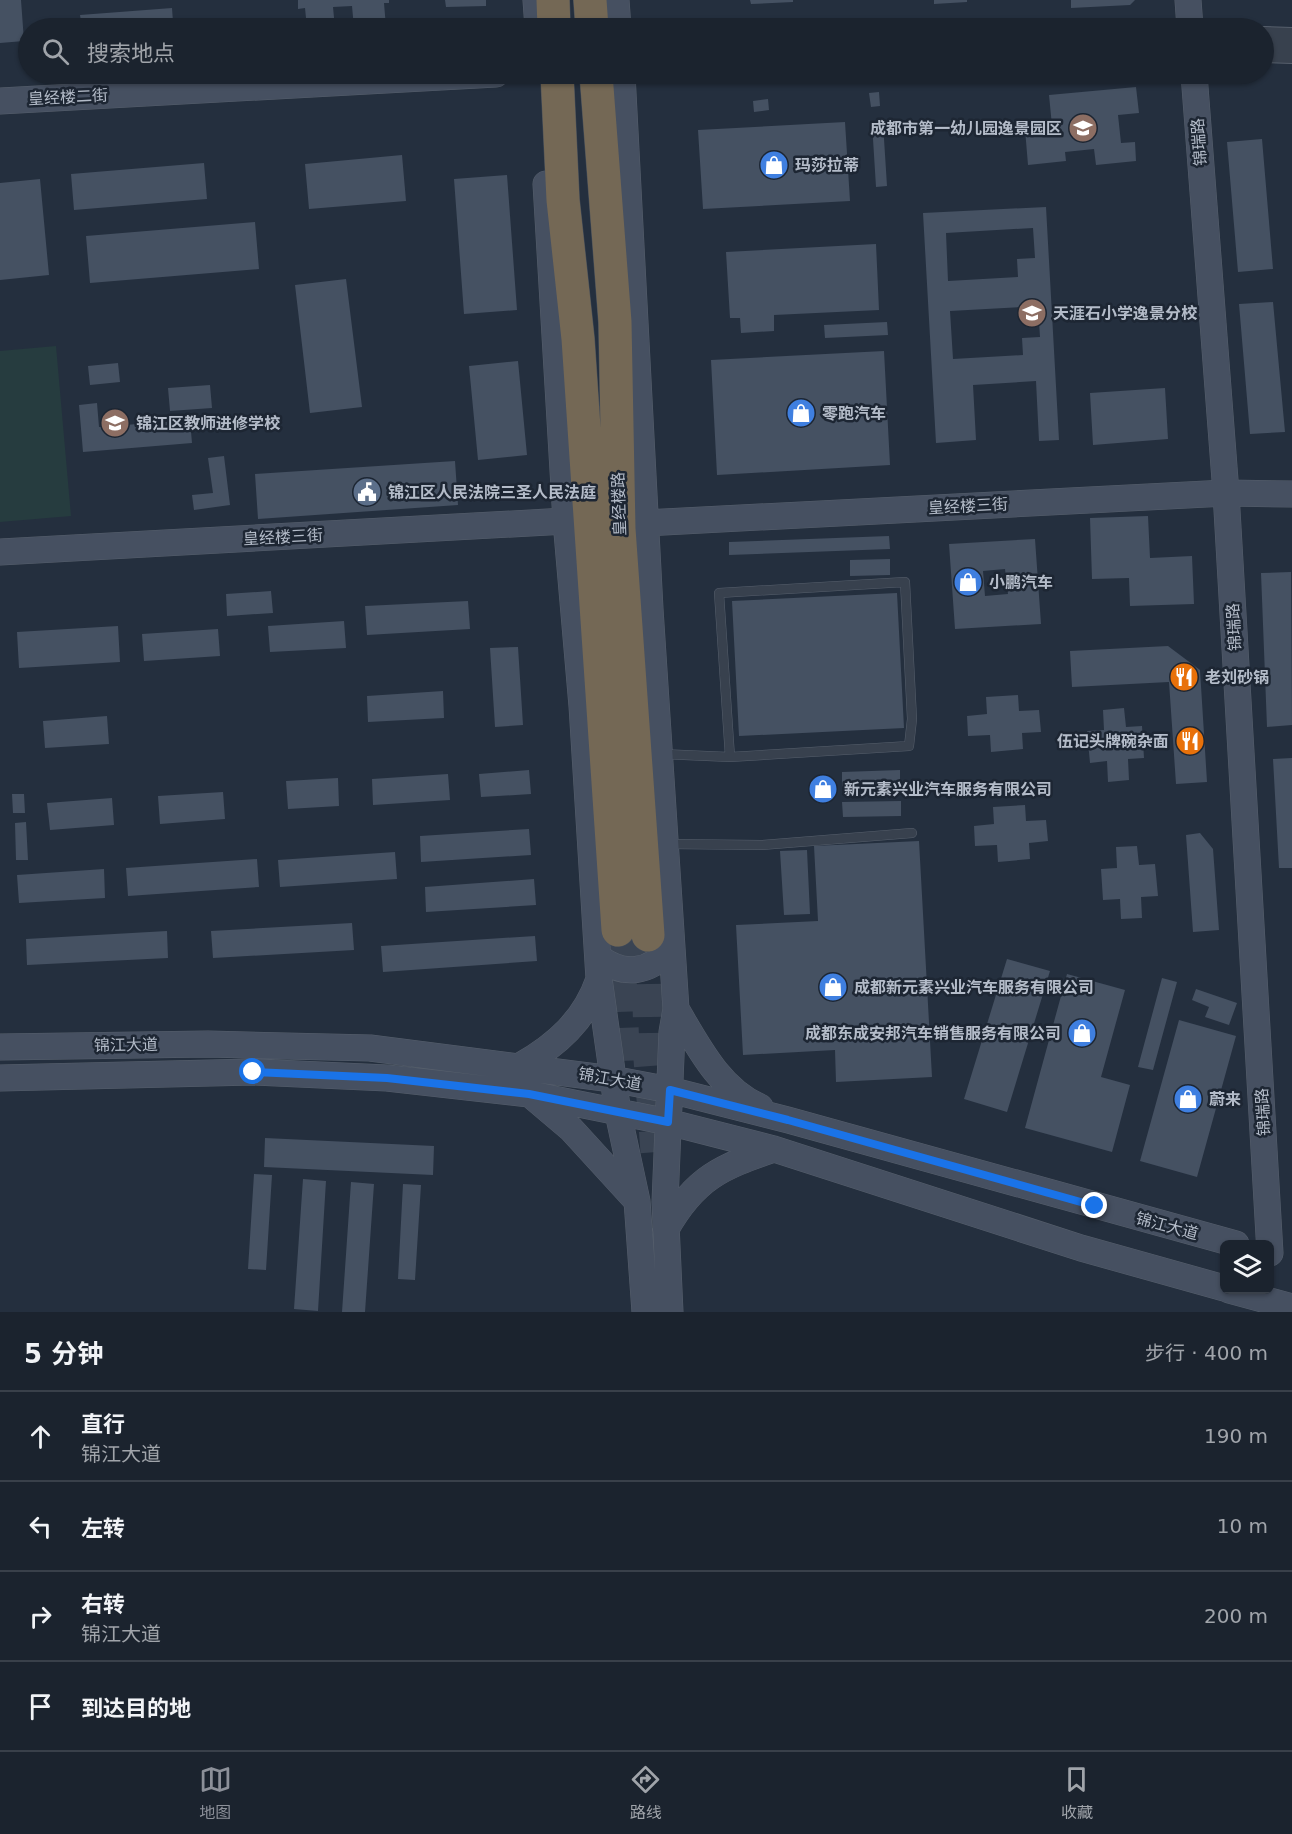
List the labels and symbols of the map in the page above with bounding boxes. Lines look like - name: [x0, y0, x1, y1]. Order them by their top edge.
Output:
- street label: 皇经楼二街: [28, 85, 108, 109]
- school or university icon: 成都市第一幼儿园逸景园区: [1067, 112, 1099, 144]
- street label: 锦瑞路: [1188, 117, 1210, 167]
- place label: 成都市第一幼儿园逸景园区: [870, 119, 1062, 138]
- shop icon: 玛莎拉蒂: [758, 149, 790, 181]
- place label: 玛莎拉蒂: [795, 156, 859, 175]
- school or university icon: 天涯石小学逸景分校: [1016, 297, 1048, 329]
- place label: 天涯石小学逸景分校: [1053, 304, 1198, 323]
- shop icon: 零跑汽车: [785, 397, 817, 429]
- place label: 零跑汽车: [822, 404, 886, 423]
- school or university icon: 锦江区教师进修学校: [99, 407, 131, 439]
- place label: 锦江区教师进修学校: [136, 414, 281, 433]
- street label: 皇经楼路: [608, 472, 630, 536]
- public building icon: 锦江区人民法院三圣人民法庭: [351, 476, 383, 508]
- place label: 锦江区人民法院三圣人民法庭: [388, 483, 596, 502]
- street label: 皇经楼三街: [928, 494, 1008, 518]
- street label: 皇经楼三街: [243, 525, 323, 549]
- shop icon: 小鹏汽车: [952, 566, 984, 598]
- place label: 小鹏汽车: [989, 573, 1053, 592]
- street label: 锦瑞路: [1223, 603, 1245, 651]
- restaurant icon: 老刘砂锅: [1168, 661, 1200, 693]
- place label: 老刘砂锅: [1205, 668, 1269, 687]
- restaurant icon: 伍记头牌碗杂面: [1174, 725, 1206, 757]
- place label: 伍记头牌碗杂面: [1057, 732, 1169, 751]
- shop icon: 新元素兴业汽车服务有限公司: [807, 773, 839, 805]
- place label: 新元素兴业汽车服务有限公司: [844, 780, 1052, 799]
- shop icon: 成都新元素兴业汽车服务有限公司: [817, 971, 849, 1003]
- place label: 成都新元素兴业汽车服务有限公司: [854, 978, 1094, 997]
- shop icon: 成都东成安邦汽车销售服务有限公司: [1066, 1017, 1098, 1049]
- place label: 成都东成安邦汽车销售服务有限公司: [805, 1024, 1061, 1043]
- street label: 锦江大道: [94, 1035, 158, 1055]
- route start: [239, 1058, 265, 1084]
- street label: 锦江大道: [577, 1064, 643, 1094]
- shop icon: 蔚来: [1172, 1083, 1204, 1115]
- street label: 锦瑞路: [1252, 1088, 1274, 1136]
- place label: 蔚来: [1209, 1090, 1241, 1109]
- route end: [1081, 1192, 1107, 1218]
- street label: 锦江大道: [1134, 1209, 1200, 1243]

